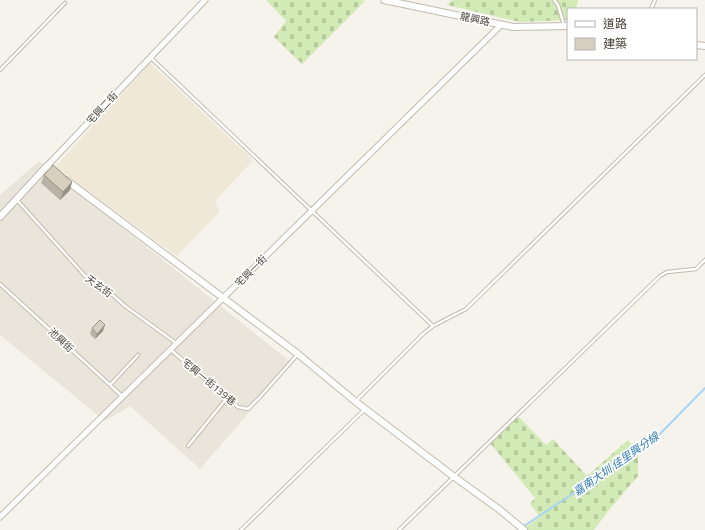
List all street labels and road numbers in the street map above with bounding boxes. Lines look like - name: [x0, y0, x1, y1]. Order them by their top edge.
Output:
- street label: 龍興路: [459, 9, 491, 29]
- street label: 宅興二街: [83, 88, 121, 128]
- street label: 宅興一街: [232, 252, 270, 290]
- street label: 天玄街: [82, 271, 116, 301]
- street label: 池興街: [45, 324, 77, 356]
- street label: 宅興一街139巷: [179, 355, 239, 409]

